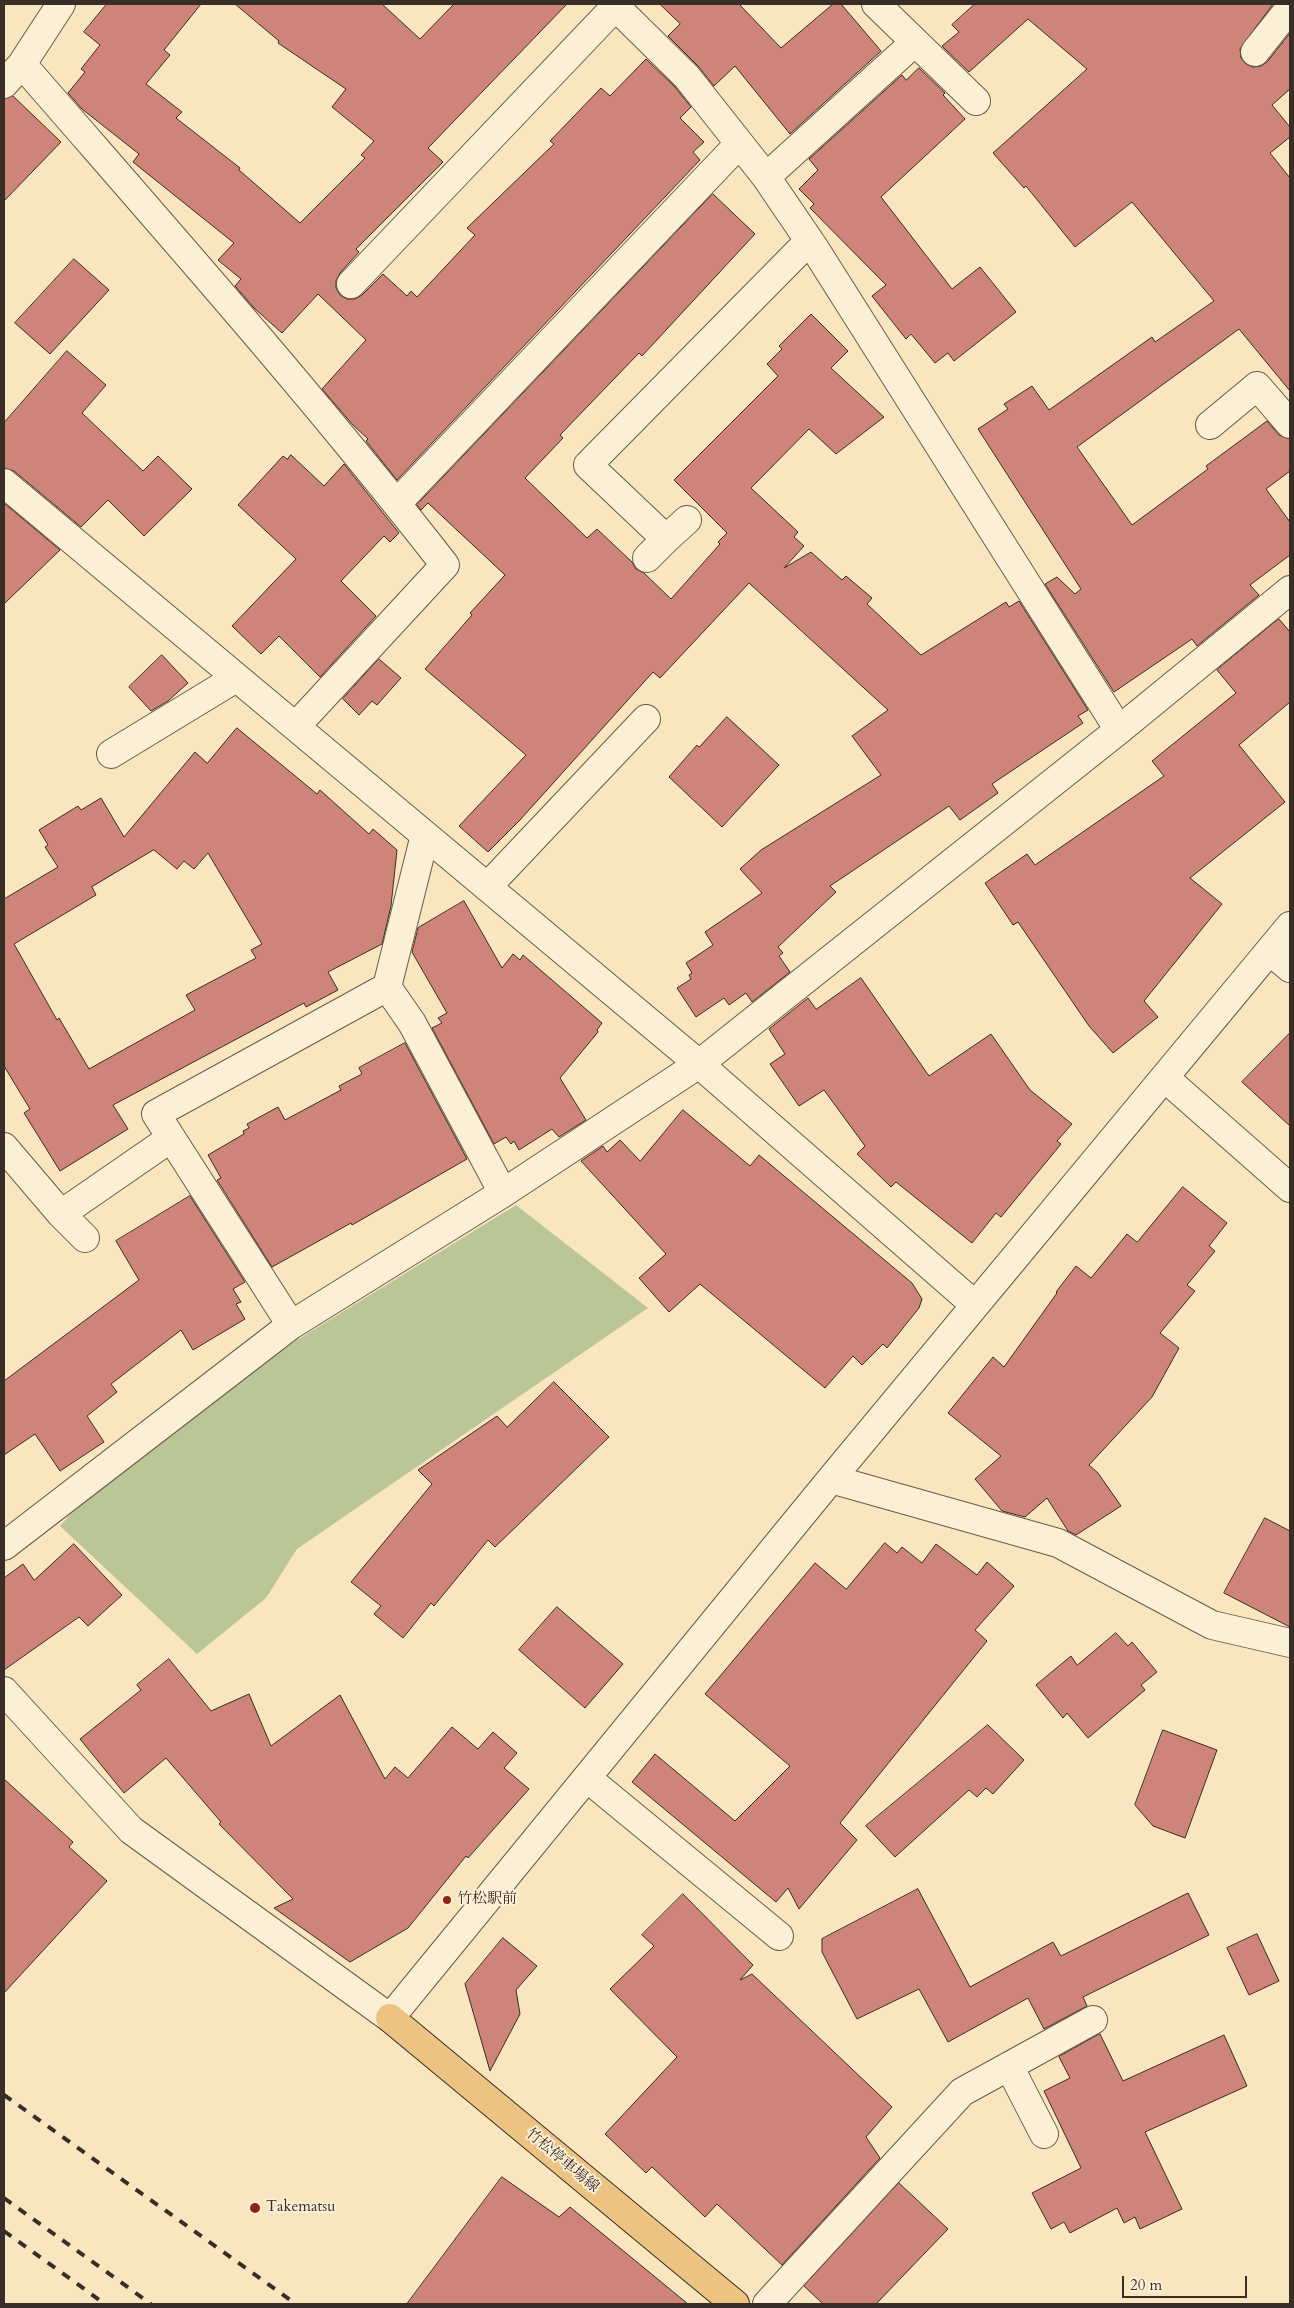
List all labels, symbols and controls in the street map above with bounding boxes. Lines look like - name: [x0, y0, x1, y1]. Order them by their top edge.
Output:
- place label: 竹松駅前: [457, 1891, 517, 1909]
- marker: 竹松駅前: [441, 1894, 453, 1906]
- street label: 竹松停車場線: [522, 2125, 602, 2197]
- place label: Takematsu: [266, 2199, 335, 2217]
- marker: Takematsu: [248, 2201, 262, 2215]
- scale bar: [1124, 2266, 1249, 2298]
- text: 20 m: [1130, 2275, 1162, 2295]

